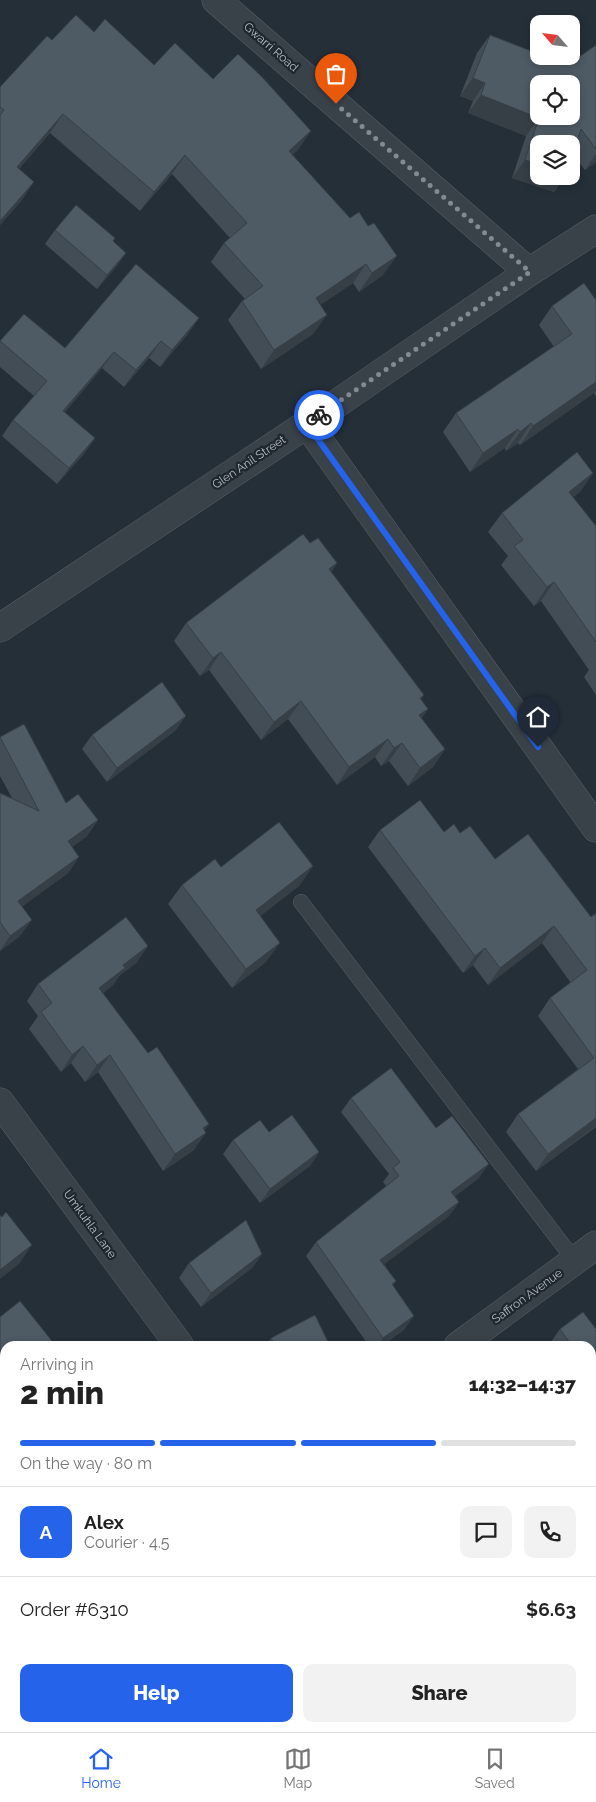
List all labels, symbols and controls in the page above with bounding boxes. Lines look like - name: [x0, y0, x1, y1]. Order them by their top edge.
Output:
- north arrow: [530, 15, 580, 65]
- map controls: [530, 15, 580, 185]
- street label: Gwarri Road: [241, 20, 301, 74]
- pin: [315, 53, 357, 104]
- icon: bag: [322, 60, 350, 88]
- button: locate: [530, 75, 580, 125]
- button: layers: [530, 135, 580, 185]
- courier: [294, 390, 344, 440]
- icon: bike: [305, 401, 333, 429]
- street label: Glen Anil Street: [210, 432, 288, 492]
- pin: [517, 696, 559, 747]
- icon: home: [524, 703, 552, 731]
- street label: Umkuhla Lane: [61, 1187, 119, 1261]
- street label: Saffron Avenue: [489, 1266, 565, 1326]
- text: Arriving in: [20, 1355, 94, 1374]
- text: 14:32–14:37: [469, 1373, 576, 1395]
- text: 2 min: [20, 1374, 104, 1411]
- text: On the way · 80 m: [20, 1454, 152, 1473]
- button: chat: [460, 1506, 512, 1558]
- button: phone: [524, 1506, 576, 1558]
- text: Alex: [84, 1511, 124, 1533]
- text: A: [40, 1521, 52, 1543]
- text: Courier · 4.5: [84, 1533, 169, 1552]
- text: Order #6310: [20, 1598, 129, 1620]
- text: $6.63: [526, 1598, 576, 1620]
- button: Help: [20, 1664, 293, 1722]
- button: Share: [303, 1664, 576, 1722]
- tab: Home: [81, 1745, 121, 1791]
- tab: Map: [284, 1745, 312, 1791]
- tab: Saved: [475, 1745, 515, 1791]

